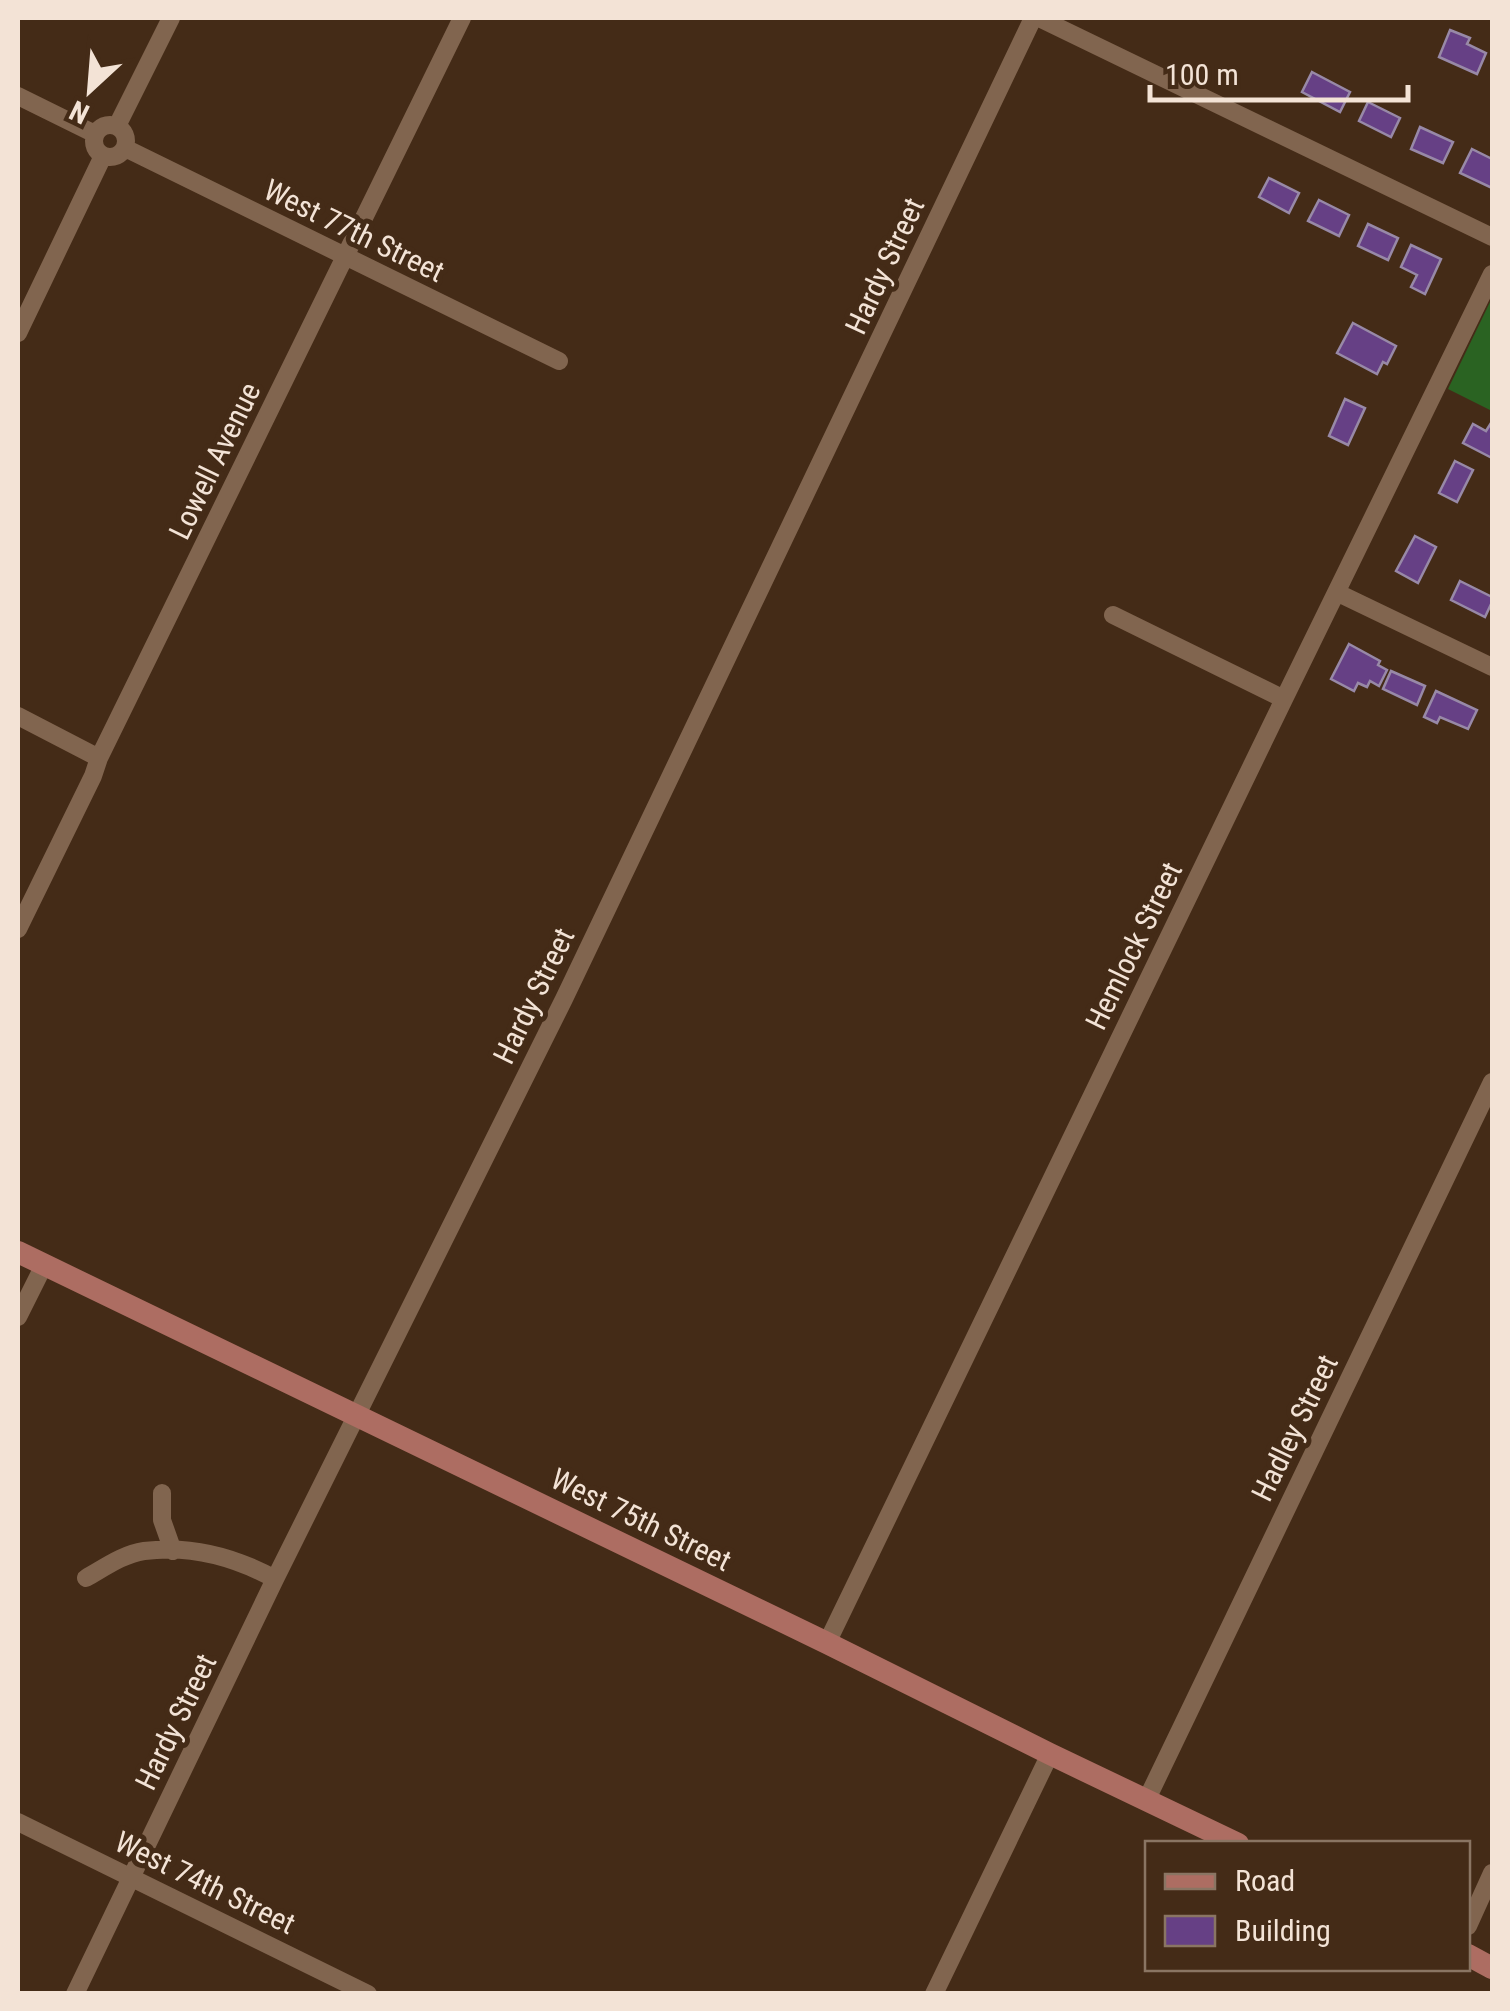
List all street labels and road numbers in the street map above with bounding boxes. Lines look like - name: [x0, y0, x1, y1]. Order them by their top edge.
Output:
- street label: West 77th Street: [258, 172, 450, 289]
- street label: Hardy Street: [838, 192, 931, 340]
- street label: Lowell Avenue: [162, 377, 268, 545]
- street label: Hemlock Street: [1078, 856, 1189, 1035]
- street label: Hardy Street: [486, 922, 581, 1069]
- street label: Hadley Street: [1244, 1349, 1345, 1507]
- street label: West 75th Street: [545, 1461, 737, 1578]
- street label: Hardy Street: [128, 1648, 223, 1795]
- street label: West 74th Street: [109, 1824, 301, 1941]

